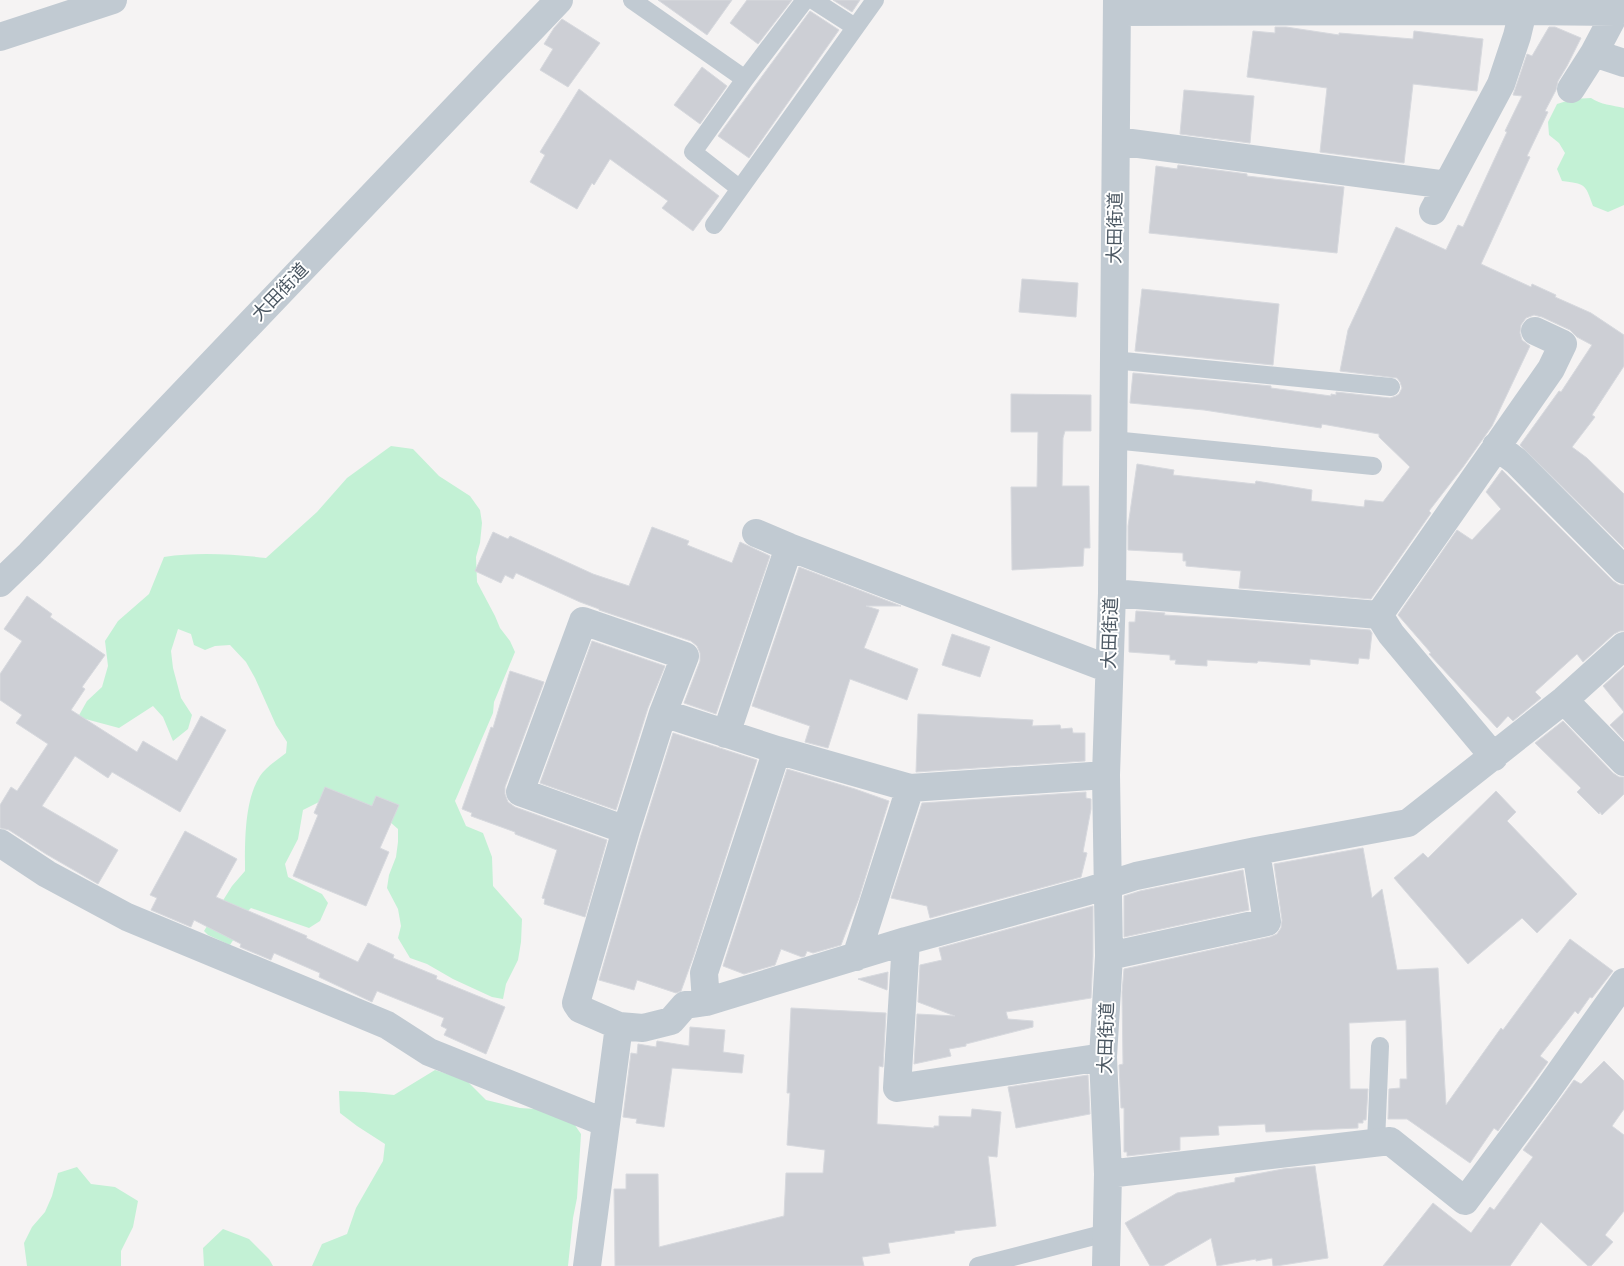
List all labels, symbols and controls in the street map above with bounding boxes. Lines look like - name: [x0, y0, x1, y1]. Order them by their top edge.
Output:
- street label: 大田街道: [1104, 192, 1126, 264]
- street label: 大田街道: [248, 259, 312, 325]
- street label: 大田街道: [1099, 597, 1121, 669]
- street label: 大田街道: [1095, 1002, 1117, 1074]

